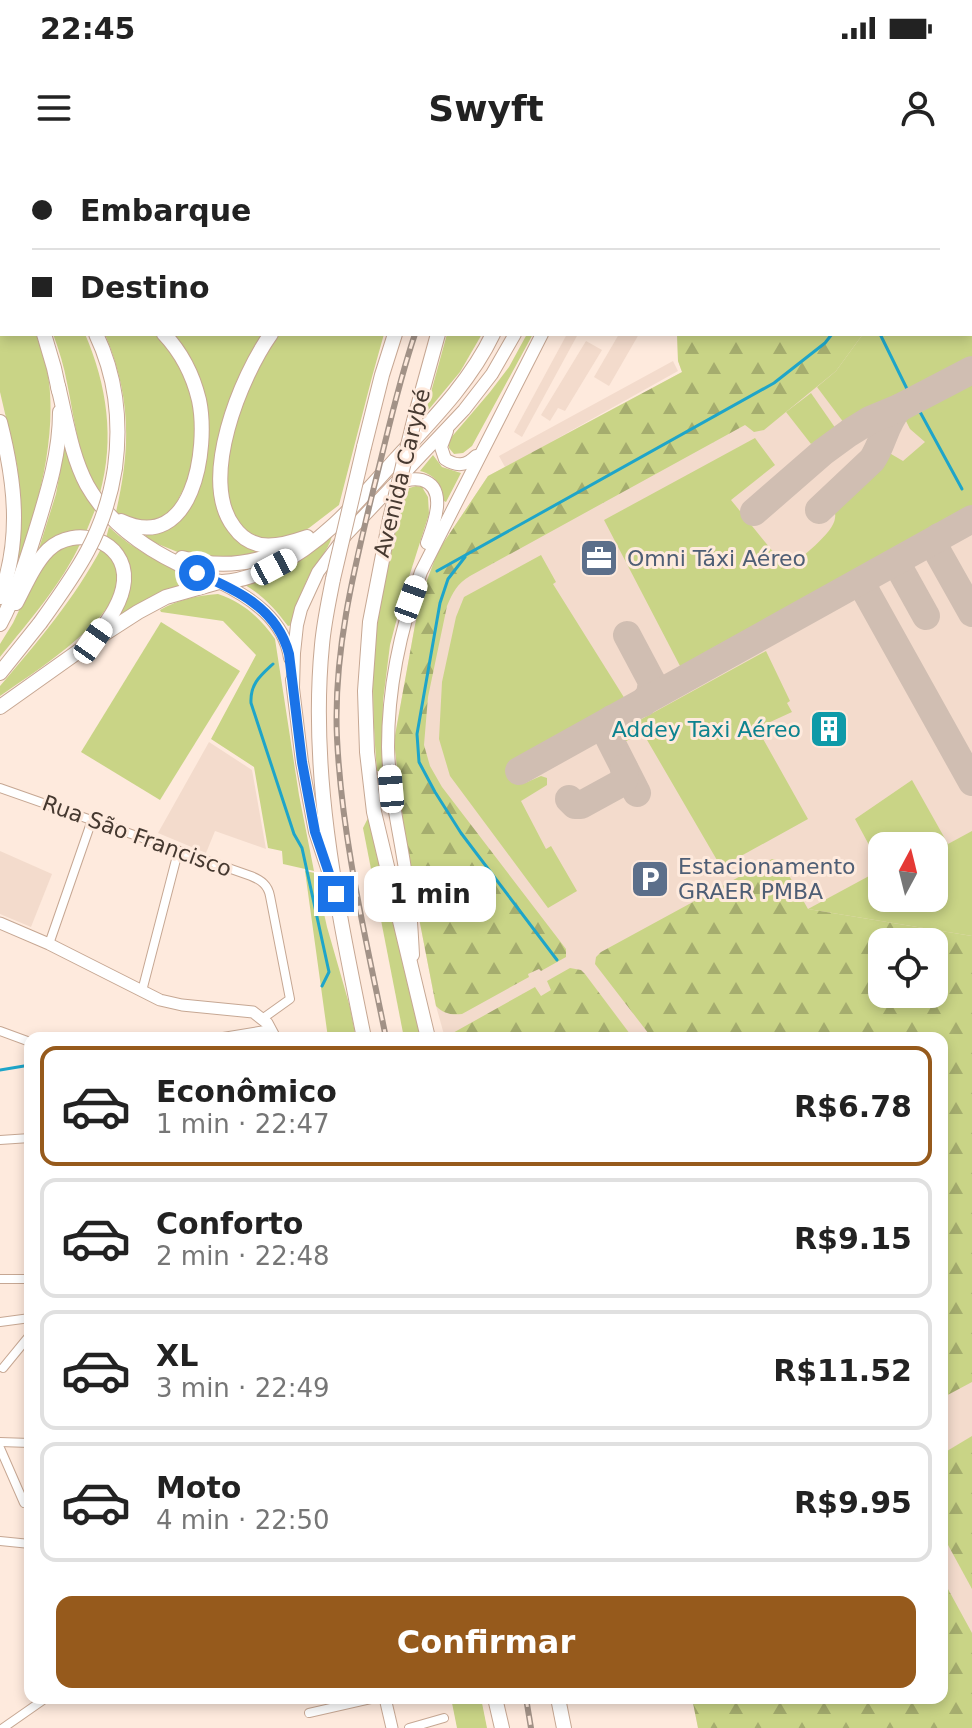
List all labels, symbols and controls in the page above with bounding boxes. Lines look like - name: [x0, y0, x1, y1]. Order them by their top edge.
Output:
- text: 22:45: [40, 11, 136, 46]
- icon: menu: [32, 86, 76, 130]
- icon: person: [896, 86, 940, 130]
- text: Swyft: [428, 88, 544, 129]
- text: Embarque: [80, 193, 251, 228]
- text: Destino: [80, 270, 210, 305]
- street label: Avenida Carybé: [369, 386, 435, 560]
- office icon: Omni Táxi Aéreo: [578, 537, 620, 579]
- car: [247, 545, 301, 589]
- place label: Omni Táxi Aéreo: [627, 546, 806, 571]
- route start: [179, 555, 215, 591]
- car: [392, 572, 430, 626]
- car: [69, 614, 117, 668]
- building icon: Addey Taxi Aéreo: [808, 708, 850, 750]
- place label: Addey Taxi Aéreo: [612, 717, 801, 742]
- car: [377, 764, 405, 814]
- street label: Rua São Francisco: [39, 790, 235, 882]
- north arrow: [868, 832, 948, 912]
- map controls: [868, 832, 948, 1008]
- place label: Estacionamento GRAER PMBA: [678, 854, 856, 904]
- parking icon: Estacionamento GRAER PMBA: [629, 858, 671, 900]
- callout: 1 min: [364, 866, 496, 922]
- route end: [318, 876, 354, 912]
- text: 1 min: [389, 879, 471, 909]
- button: locate: [868, 928, 948, 1008]
- icon: car: [60, 1070, 132, 1142]
- text: Econômico: [156, 1074, 337, 1109]
- text: R$6.78: [794, 1089, 912, 1124]
- text: 1 min · 22:47: [156, 1109, 330, 1139]
- icon: car: [60, 1202, 132, 1274]
- text: Conforto: [156, 1206, 303, 1241]
- text: R$9.15: [794, 1221, 912, 1256]
- text: 2 min · 22:48: [156, 1241, 330, 1271]
- icon: car: [60, 1334, 132, 1406]
- text: XL: [156, 1338, 198, 1373]
- text: R$11.52: [773, 1353, 912, 1388]
- text: 3 min · 22:49: [156, 1373, 330, 1403]
- icon: car: [60, 1466, 132, 1538]
- text: Moto: [156, 1470, 241, 1505]
- text: R$9.95: [794, 1485, 912, 1520]
- text: 4 min · 22:50: [156, 1505, 330, 1535]
- button: Confirmar: [56, 1596, 916, 1688]

